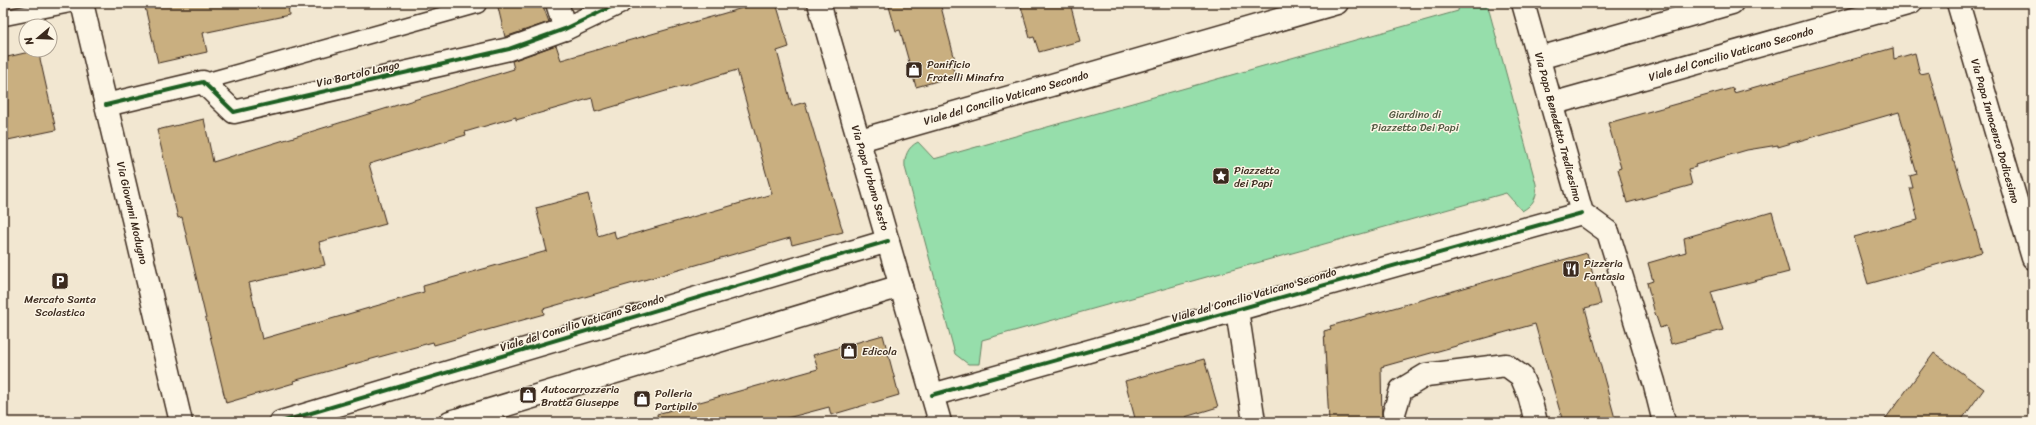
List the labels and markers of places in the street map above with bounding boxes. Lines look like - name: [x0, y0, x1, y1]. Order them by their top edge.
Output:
- place label: Panificio Fratelli Minafra: [927, 55, 1004, 87]
- shop icon: Panificio Fratelli Minafra: [904, 60, 924, 80]
- place label: Piazzetta dei Papi: [1234, 161, 1280, 193]
- place icon: Piazzetta dei Papi: [1211, 166, 1231, 186]
- place label: Pizzeria Fantasia: [1584, 254, 1625, 286]
- restaurant icon: Pizzeria Fantasia: [1561, 259, 1581, 279]
- parking icon: Mercato Santa Scolastica: [50, 271, 70, 291]
- place label: Mercato Santa Scolastica: [24, 290, 96, 322]
- shop icon: Edicola: [839, 341, 859, 361]
- place label: Edicola: [862, 342, 897, 361]
- place label: Autocarrozzeria Bratta Giuseppe: [540, 380, 620, 412]
- place label: Polleria Partipilo: [655, 384, 698, 416]
- shop icon: Autocarrozzeria Bratta Giuseppe: [518, 385, 538, 405]
- shop icon: Polleria Partipilo: [632, 389, 652, 409]

